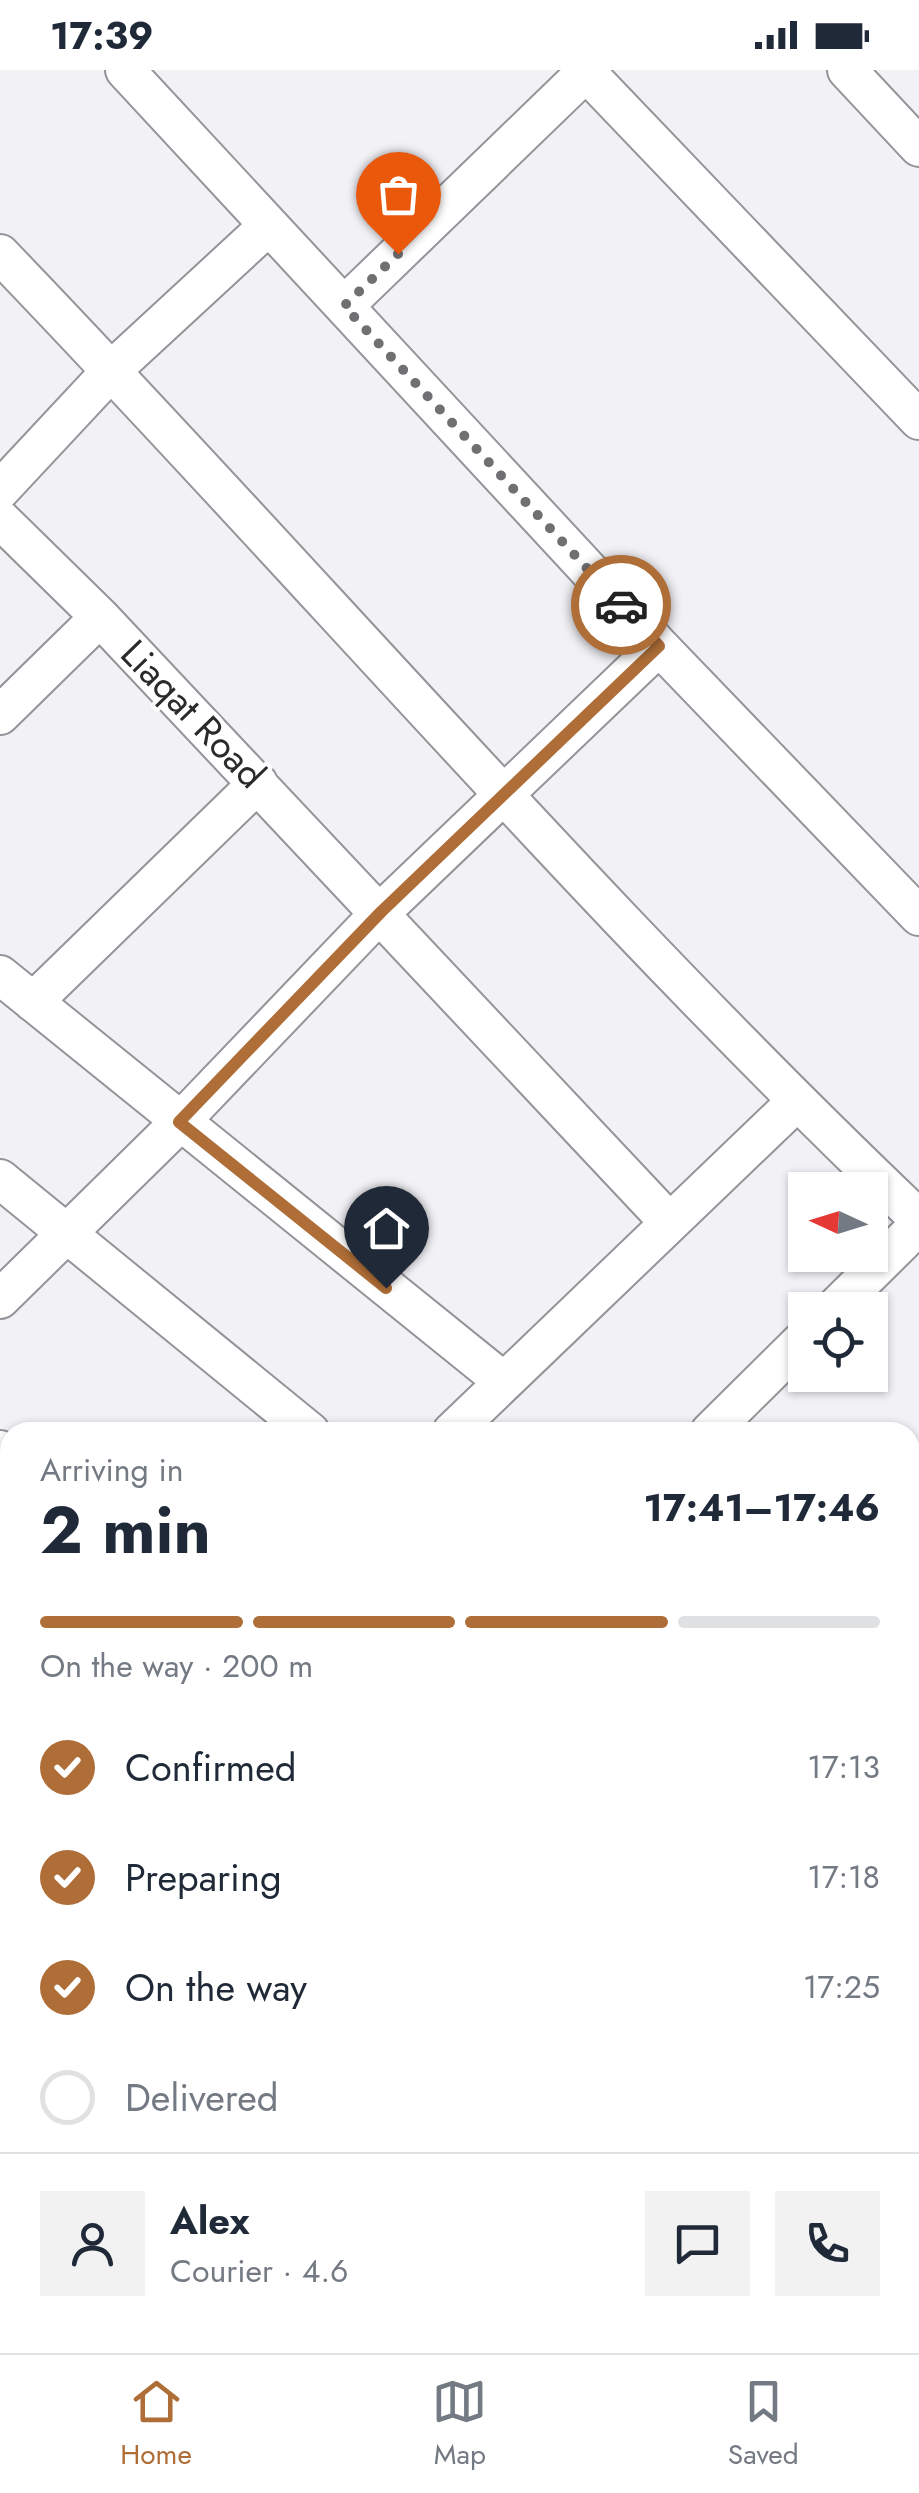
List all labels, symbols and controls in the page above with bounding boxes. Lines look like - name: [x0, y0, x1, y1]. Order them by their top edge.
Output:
- text: 17:39: [50, 8, 154, 63]
- pin: [356, 152, 441, 255]
- icon: bag: [371, 167, 426, 222]
- courier: [571, 555, 671, 655]
- icon: car: [594, 578, 649, 633]
- street label: Liaqat Road: [108, 627, 278, 800]
- north arrow: [788, 1172, 888, 1272]
- map controls: [788, 1172, 888, 1392]
- pin: [344, 1186, 429, 1289]
- icon: home: [359, 1201, 414, 1256]
- button: locate: [788, 1292, 888, 1392]
- text: Arriving in: [40, 1447, 184, 1493]
- text: 17:41–17:46: [643, 1480, 880, 1535]
- text: 2 min: [40, 1483, 211, 1577]
- text: On the way · 200 m: [40, 1643, 313, 1689]
- icon: check: [40, 1740, 95, 1795]
- text: Confirmed: [125, 1740, 296, 1795]
- text: 17:13: [807, 1744, 880, 1790]
- icon: check: [40, 1850, 95, 1905]
- text: Preparing: [125, 1850, 282, 1905]
- text: 17:18: [807, 1854, 880, 1900]
- icon: check: [40, 1960, 95, 2015]
- text: On the way: [125, 1960, 307, 2015]
- text: 17:25: [803, 1964, 880, 2010]
- text: Delivered: [125, 2070, 278, 2125]
- button: person: [40, 2191, 145, 2296]
- button: chat: [645, 2191, 750, 2296]
- button: phone: [775, 2191, 880, 2296]
- text: Alex: [170, 2193, 250, 2248]
- text: Courier · 4.6: [170, 2248, 348, 2294]
- tab: Home: [120, 2374, 192, 2475]
- tab: Map: [432, 2374, 487, 2475]
- tab: Saved: [728, 2374, 799, 2475]

